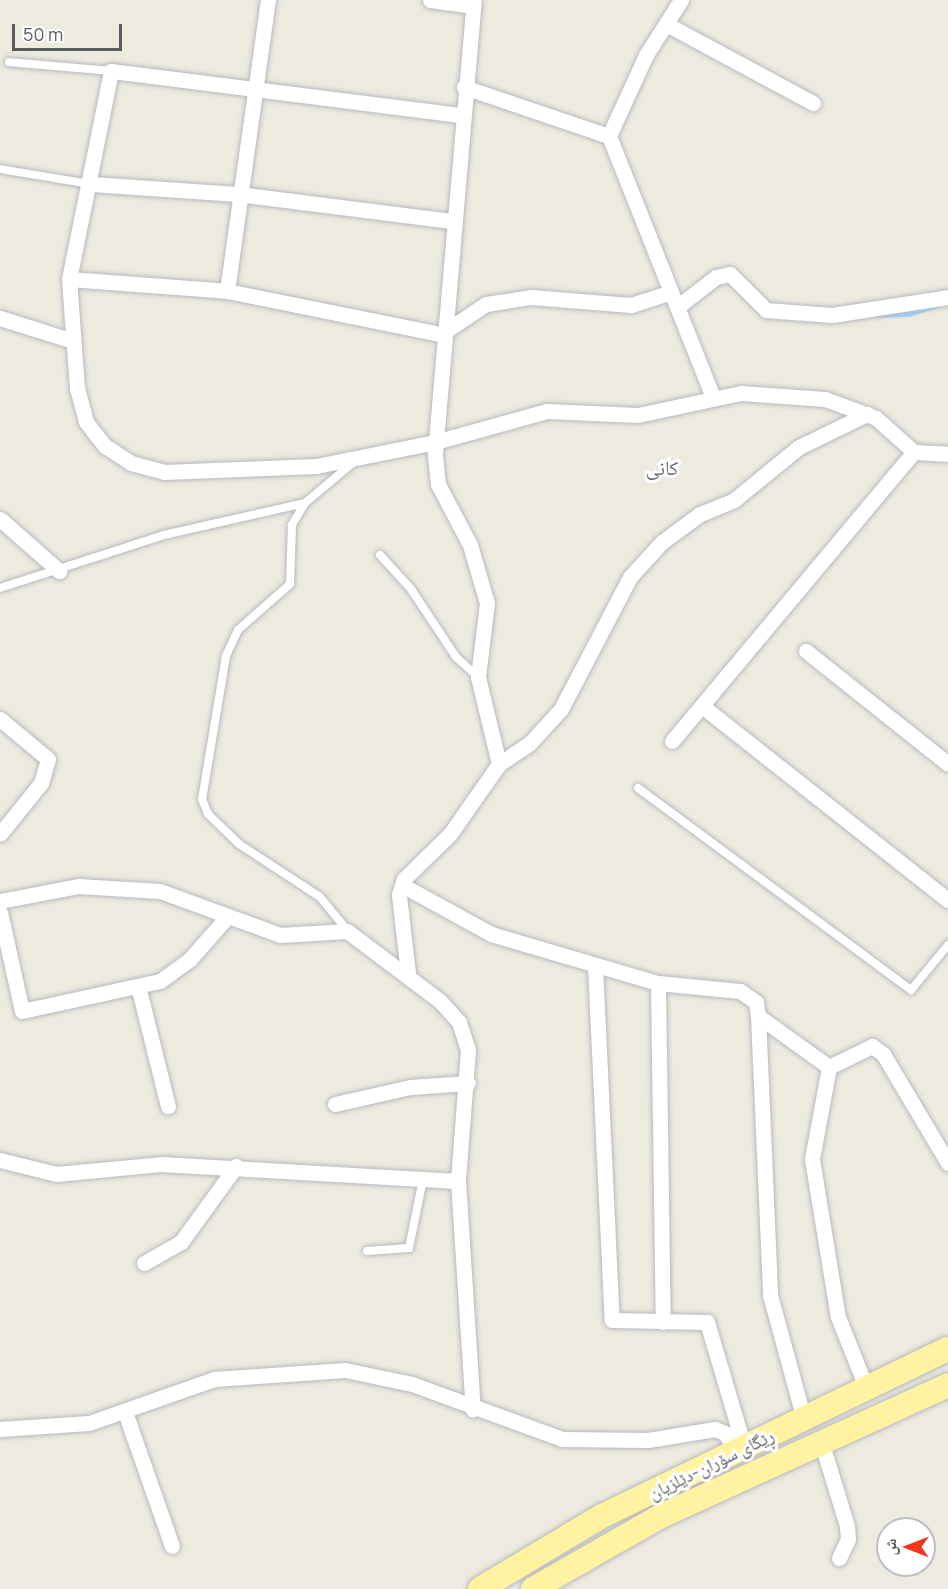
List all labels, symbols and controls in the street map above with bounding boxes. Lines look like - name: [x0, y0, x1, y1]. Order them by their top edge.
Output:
- scale bar: [15, 12, 124, 50]
- text: 50 m: [23, 22, 63, 46]
- district label: کانی: [646, 455, 678, 479]
- street label: ڕێگای سۆران-دێلزیان: [645, 1424, 777, 1504]
- north arrow: [876, 1517, 936, 1577]
- text: ش: [879, 1539, 901, 1556]

